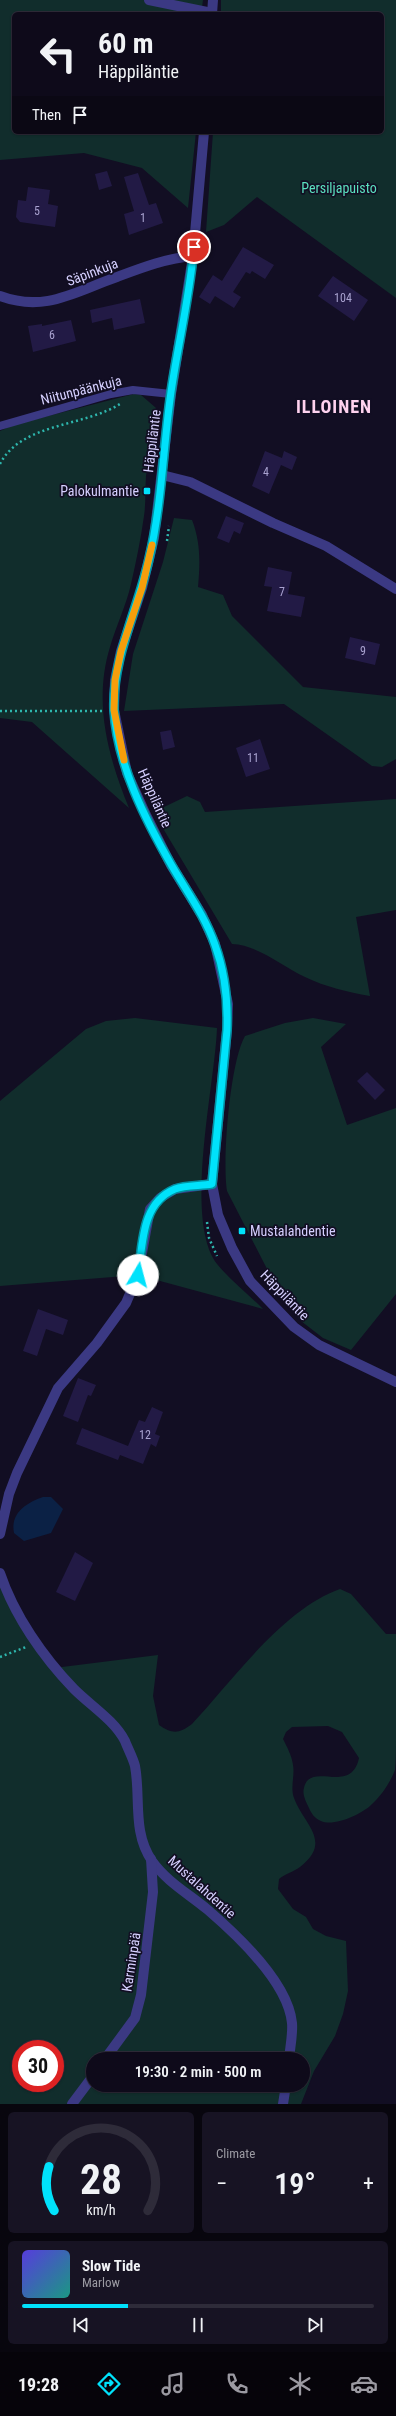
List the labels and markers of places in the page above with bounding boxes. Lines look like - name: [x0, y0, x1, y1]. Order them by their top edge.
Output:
- pin: [177, 230, 211, 264]
- place label: Palokulmantie: [60, 483, 139, 499]
- marker: Palokulmantie: [142, 486, 152, 496]
- place label: Mustalahdentie: [250, 1223, 336, 1239]
- marker: Mustalahdentie: [237, 1226, 247, 1236]

